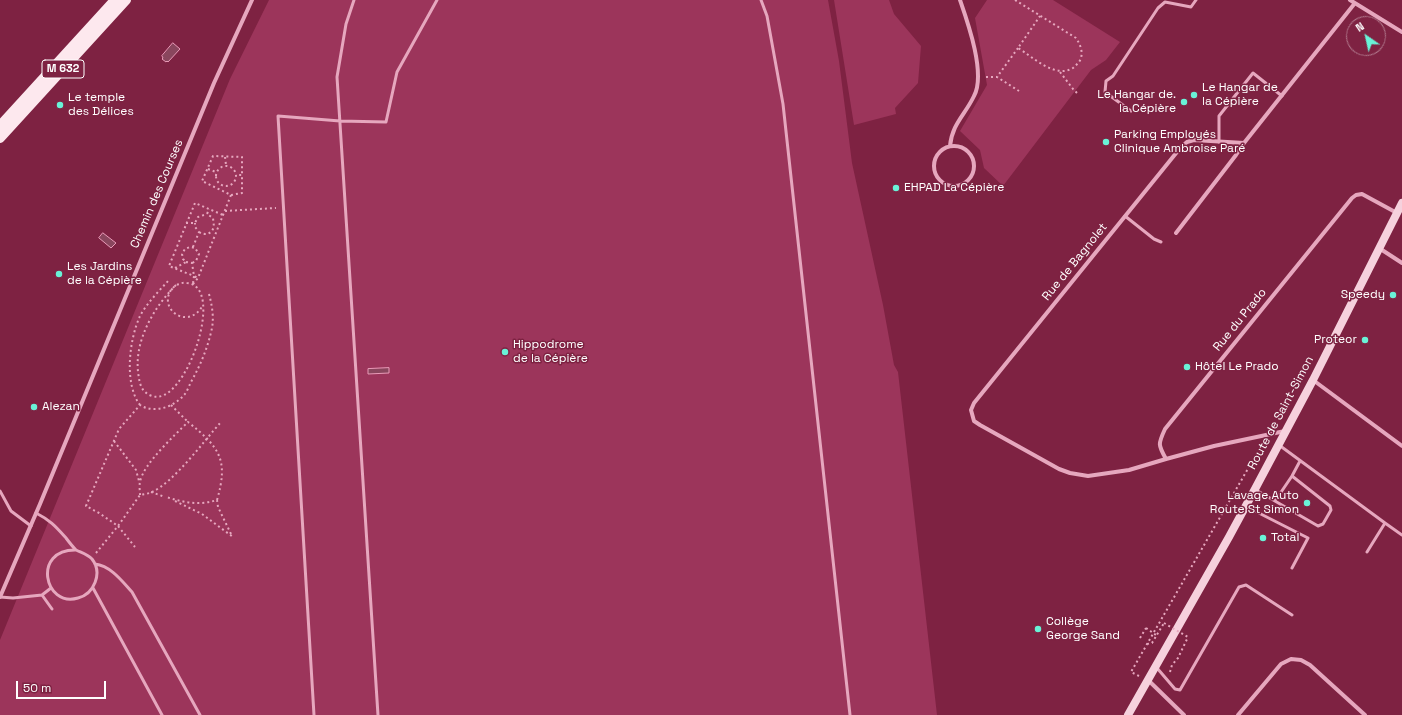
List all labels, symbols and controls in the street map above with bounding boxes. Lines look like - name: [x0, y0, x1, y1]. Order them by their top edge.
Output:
- north arrow: [1346, 16, 1386, 56]
- text: N: [1353, 19, 1367, 35]
- road number: M 632: [42, 60, 84, 78]
- place label: Le Hangar de la Cépière: [1202, 81, 1278, 109]
- place label: Le Hangar de. la Cépière: [1097, 88, 1176, 116]
- marker: Le Hangar de la Cépière: [1189, 90, 1199, 100]
- place label: Le temple des Délices: [68, 91, 134, 119]
- marker: Le Hangar de. la Cépière: [1179, 97, 1189, 107]
- marker: Le temple des Délices: [55, 100, 65, 110]
- place label: Parking Employés Clinique Ambroise Paré: [1114, 128, 1245, 156]
- street label: Chemin des Courses: [128, 137, 186, 251]
- marker: Parking Employés Clinique Ambroise Paré: [1101, 137, 1111, 147]
- place label: EHPAD La Cépière: [904, 181, 1004, 195]
- marker: EHPAD La Cépière: [891, 183, 901, 193]
- street label: Rue de Bagnolet: [1039, 220, 1111, 304]
- place label: Les Jardins de la Cépière: [67, 260, 142, 288]
- marker: Les Jardins de la Cépière: [54, 269, 64, 279]
- street label: Rue du Prado: [1210, 286, 1270, 354]
- place label: Speedy: [1341, 288, 1385, 302]
- marker: Speedy: [1388, 290, 1398, 300]
- place label: Proteor: [1314, 333, 1357, 347]
- marker: Proteor: [1360, 335, 1370, 345]
- place label: Hippodrome de la Cépière: [513, 338, 588, 366]
- marker: Hippodrome de la Cépière: [500, 347, 510, 357]
- street label: Route de Saint-Simon: [1245, 354, 1317, 472]
- place label: Hôtel Le Prado: [1195, 360, 1279, 374]
- marker: Hôtel Le Prado: [1182, 362, 1192, 372]
- place label: Alezan: [42, 400, 80, 414]
- marker: Alezan: [29, 402, 39, 412]
- place label: Lavage Auto Route St Simon: [1210, 489, 1299, 517]
- marker: Lavage Auto Route St Simon: [1302, 498, 1312, 508]
- place label: Total: [1271, 531, 1299, 545]
- marker: Total: [1258, 533, 1268, 543]
- place label: Collège George Sand: [1046, 615, 1120, 643]
- marker: Collège George Sand: [1033, 624, 1043, 634]
- scale bar: [18, 673, 108, 699]
- text: 50 m: [23, 680, 51, 696]

